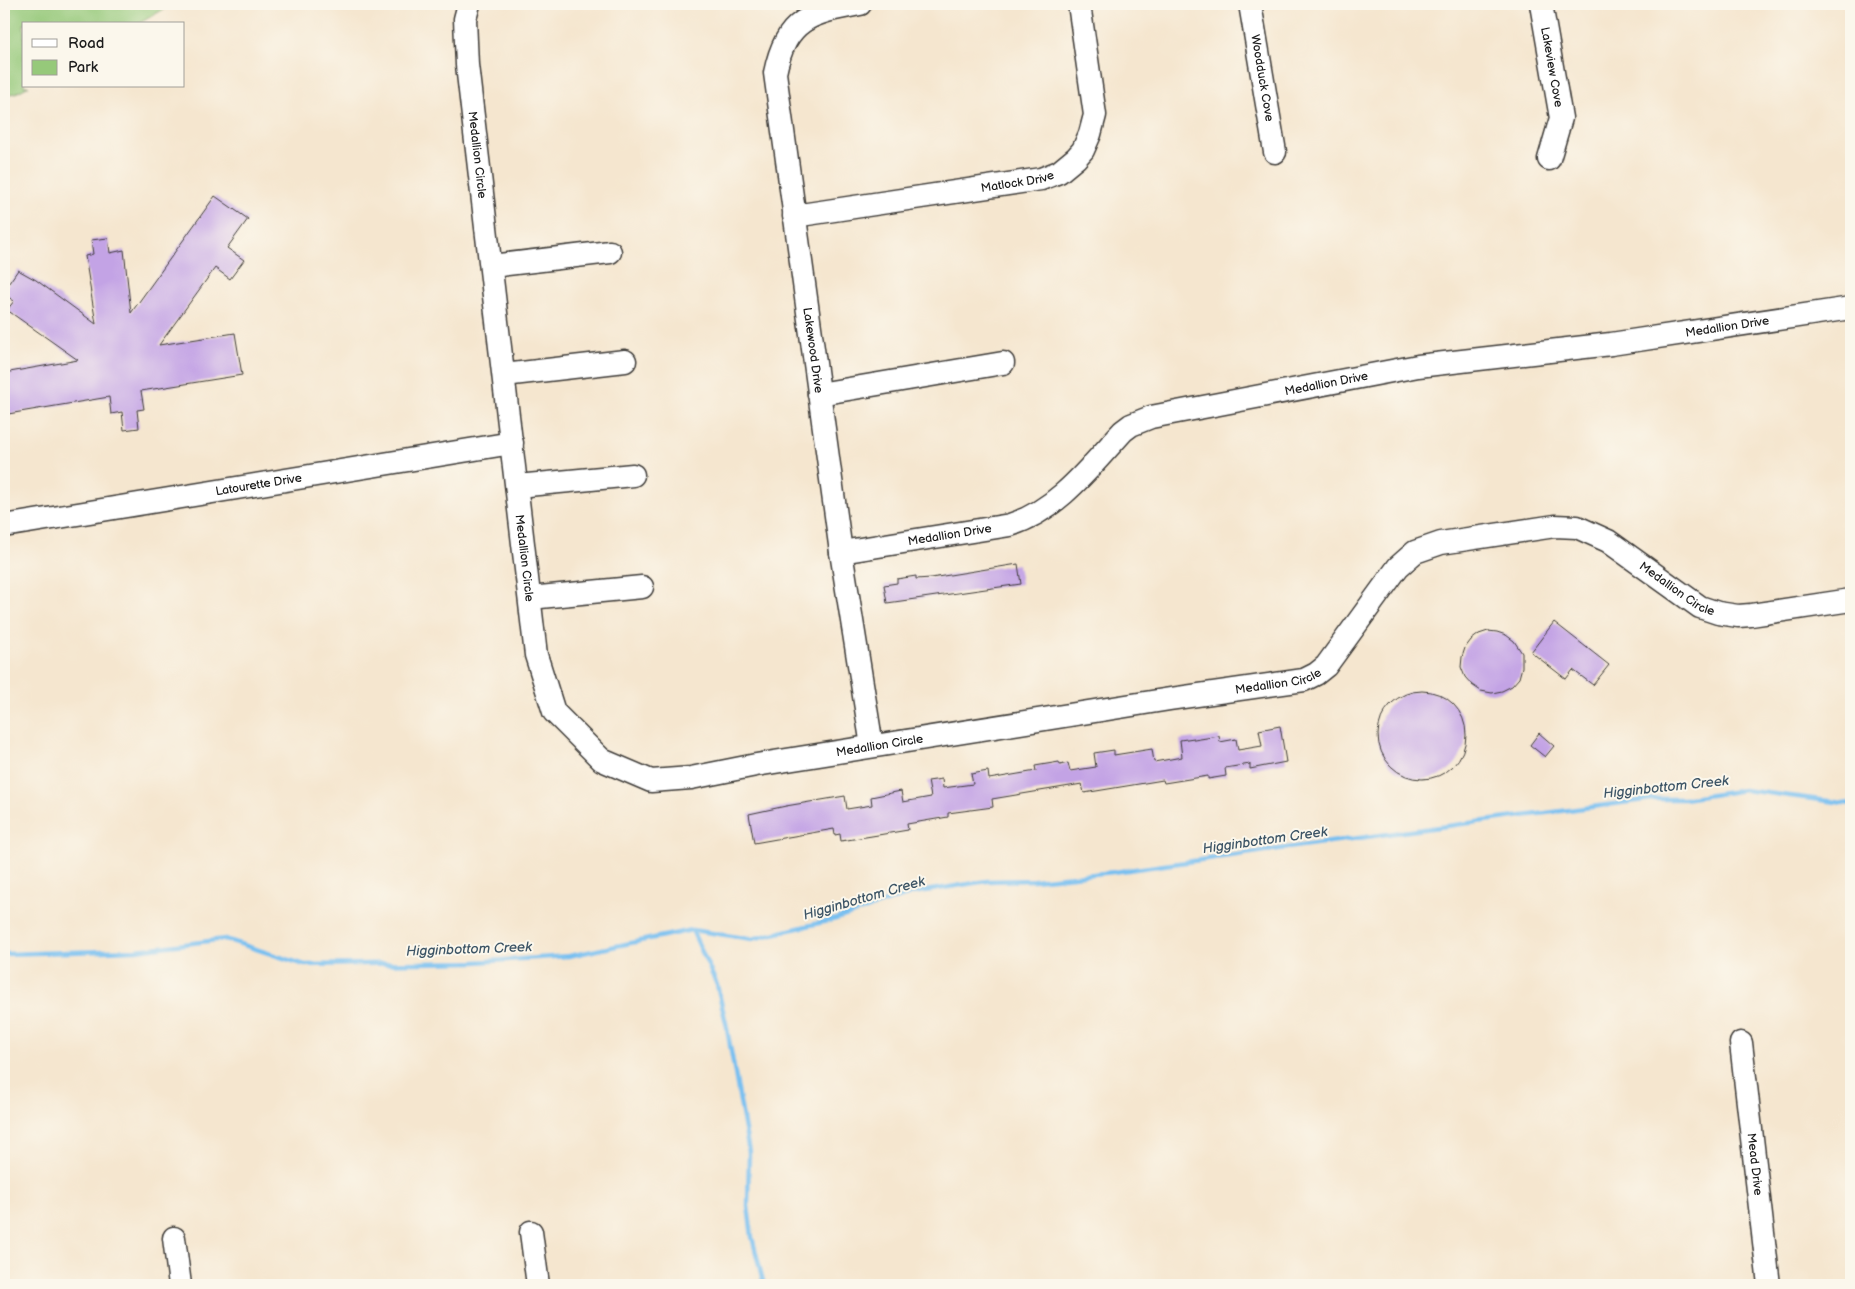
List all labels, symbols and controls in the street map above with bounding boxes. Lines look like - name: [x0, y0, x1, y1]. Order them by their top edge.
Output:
- legend: [22, 22, 185, 88]
- street label: Lakeview Cove: [1538, 26, 1566, 108]
- street label: Woodduck Cove: [1248, 33, 1277, 123]
- text: Road: [68, 34, 104, 53]
- text: Park: [68, 58, 99, 77]
- street label: Medallion Circle: [465, 110, 490, 199]
- street label: Matlock Drive: [980, 167, 1056, 195]
- street label: Lakewood Drive: [800, 307, 827, 394]
- street label: Medallion Drive: [1684, 313, 1770, 340]
- street label: Medallion Drive: [1283, 368, 1369, 399]
- street label: Latourette Drive: [215, 470, 303, 499]
- street label: Medallion Circle: [512, 514, 537, 603]
- street label: Medallion Drive: [907, 521, 993, 549]
- street label: Medallion Circle: [1637, 558, 1717, 619]
- street label: Medallion Circle: [1234, 665, 1325, 697]
- street label: Medallion Circle: [835, 731, 924, 760]
- water label: Higginbottom Creek: [1602, 772, 1731, 802]
- water label: Higginbottom Creek: [1201, 823, 1330, 857]
- water label: Higginbottom Creek: [801, 872, 928, 924]
- water label: Higginbottom Creek: [406, 938, 533, 960]
- street label: Mead Drive: [1744, 1132, 1766, 1196]

